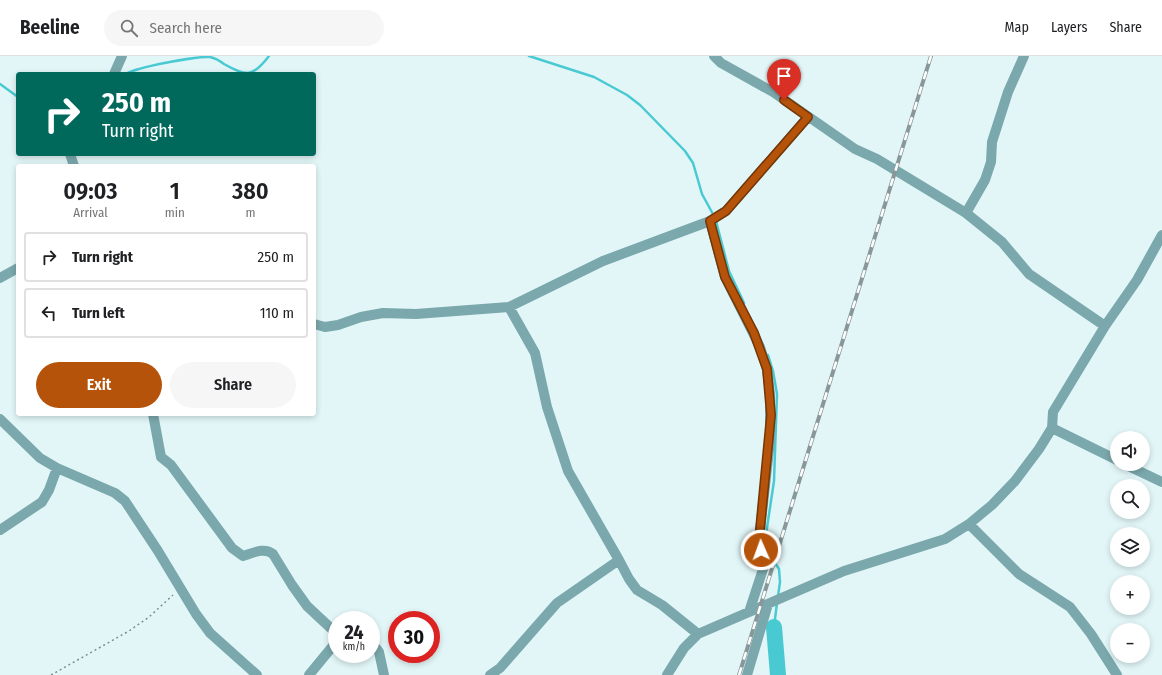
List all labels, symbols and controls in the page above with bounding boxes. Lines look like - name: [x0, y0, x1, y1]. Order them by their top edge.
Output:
- search box: [104, 10, 384, 46]
- text: Beeline: [20, 16, 80, 39]
- icon: search: [118, 17, 140, 39]
- text: Search here: [150, 19, 222, 37]
- text: Map: [1005, 19, 1029, 36]
- text: Layers: [1051, 19, 1087, 36]
- text: Share: [1109, 19, 1142, 36]
- pin: [767, 59, 801, 100]
- icon: arrive: [773, 65, 795, 87]
- text: 250 m: [102, 86, 171, 119]
- icon: right: [36, 88, 88, 140]
- text: Turn right: [102, 120, 174, 142]
- text: 09:03: [63, 177, 118, 205]
- text: 1: [170, 177, 180, 205]
- text: 380: [232, 177, 269, 205]
- text: Arrival: [73, 205, 108, 220]
- text: min: [165, 205, 185, 220]
- text: m: [245, 205, 255, 220]
- icon: right: [38, 246, 60, 268]
- text: Turn right: [72, 248, 133, 266]
- text: 250 m: [258, 248, 294, 266]
- icon: left: [38, 302, 60, 324]
- text: Turn left: [72, 304, 125, 322]
- text: 110 m: [260, 304, 294, 322]
- button: Exit: [36, 362, 162, 408]
- button: Share: [170, 362, 296, 408]
- map controls: [1110, 431, 1150, 663]
- button: sound: [1110, 431, 1150, 471]
- button: search: [1110, 479, 1150, 519]
- button: layers: [1110, 527, 1150, 567]
- position arrow: [740, 529, 782, 571]
- button: +: [1110, 575, 1150, 615]
- speed limit sign: 30: [388, 611, 440, 663]
- text: 24: [344, 620, 364, 644]
- button: −: [1110, 623, 1150, 663]
- text: km/h: [343, 641, 365, 653]

